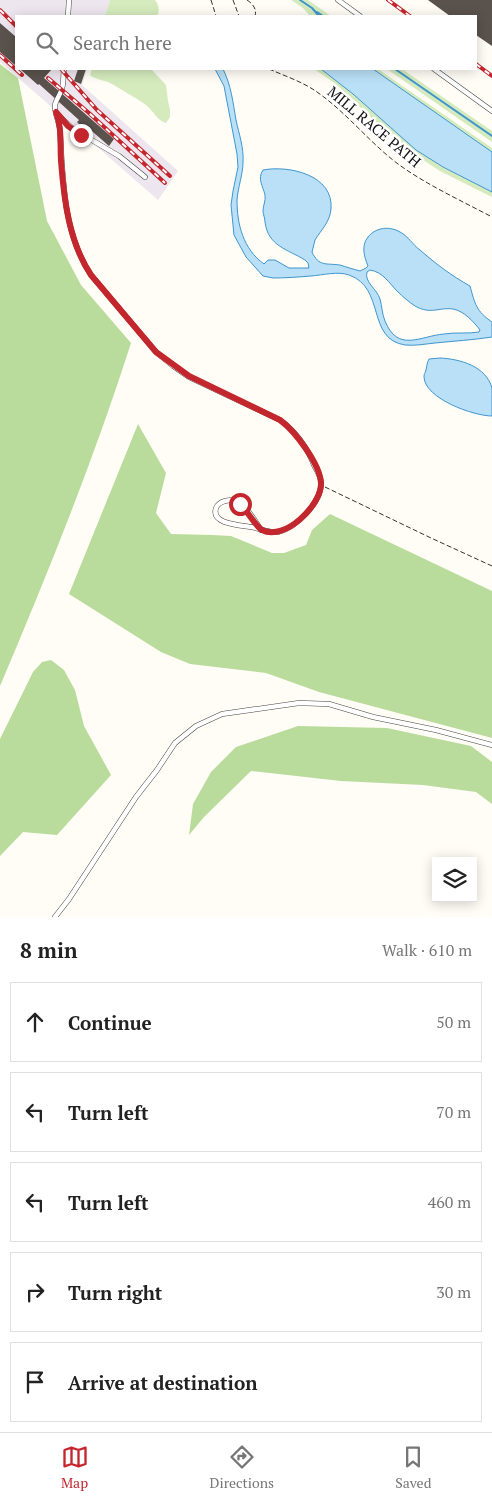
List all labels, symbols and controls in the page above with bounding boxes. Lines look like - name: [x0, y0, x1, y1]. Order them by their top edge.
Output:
- search box: [15, 15, 477, 70]
- icon: search: [33, 29, 61, 57]
- text: Search here: [73, 30, 172, 55]
- street label: MILL RACE PATH: [324, 81, 426, 171]
- route end: [70, 124, 93, 147]
- route start: [229, 493, 252, 516]
- map controls: [432, 857, 477, 902]
- button: layers: [432, 857, 477, 902]
- text: 8 min: [20, 936, 77, 964]
- text: Walk · 610 m: [382, 939, 472, 961]
- icon: ahead: [21, 1008, 49, 1036]
- text: Continue: [68, 1010, 152, 1035]
- text: 50 m: [436, 1011, 471, 1033]
- icon: left: [21, 1098, 49, 1126]
- text: Turn left: [68, 1100, 149, 1125]
- text: 70 m: [436, 1101, 471, 1123]
- icon: left: [21, 1188, 49, 1216]
- text: Turn left: [68, 1190, 149, 1215]
- text: 460 m: [428, 1191, 471, 1213]
- icon: right: [21, 1278, 49, 1306]
- text: Turn right: [68, 1280, 162, 1305]
- text: 30 m: [436, 1281, 471, 1303]
- icon: arrive: [21, 1368, 49, 1396]
- text: Arrive at destination: [68, 1370, 257, 1395]
- tab: Map: [61, 1443, 89, 1492]
- tab: Directions: [210, 1443, 274, 1492]
- tab: Saved: [395, 1443, 431, 1492]

